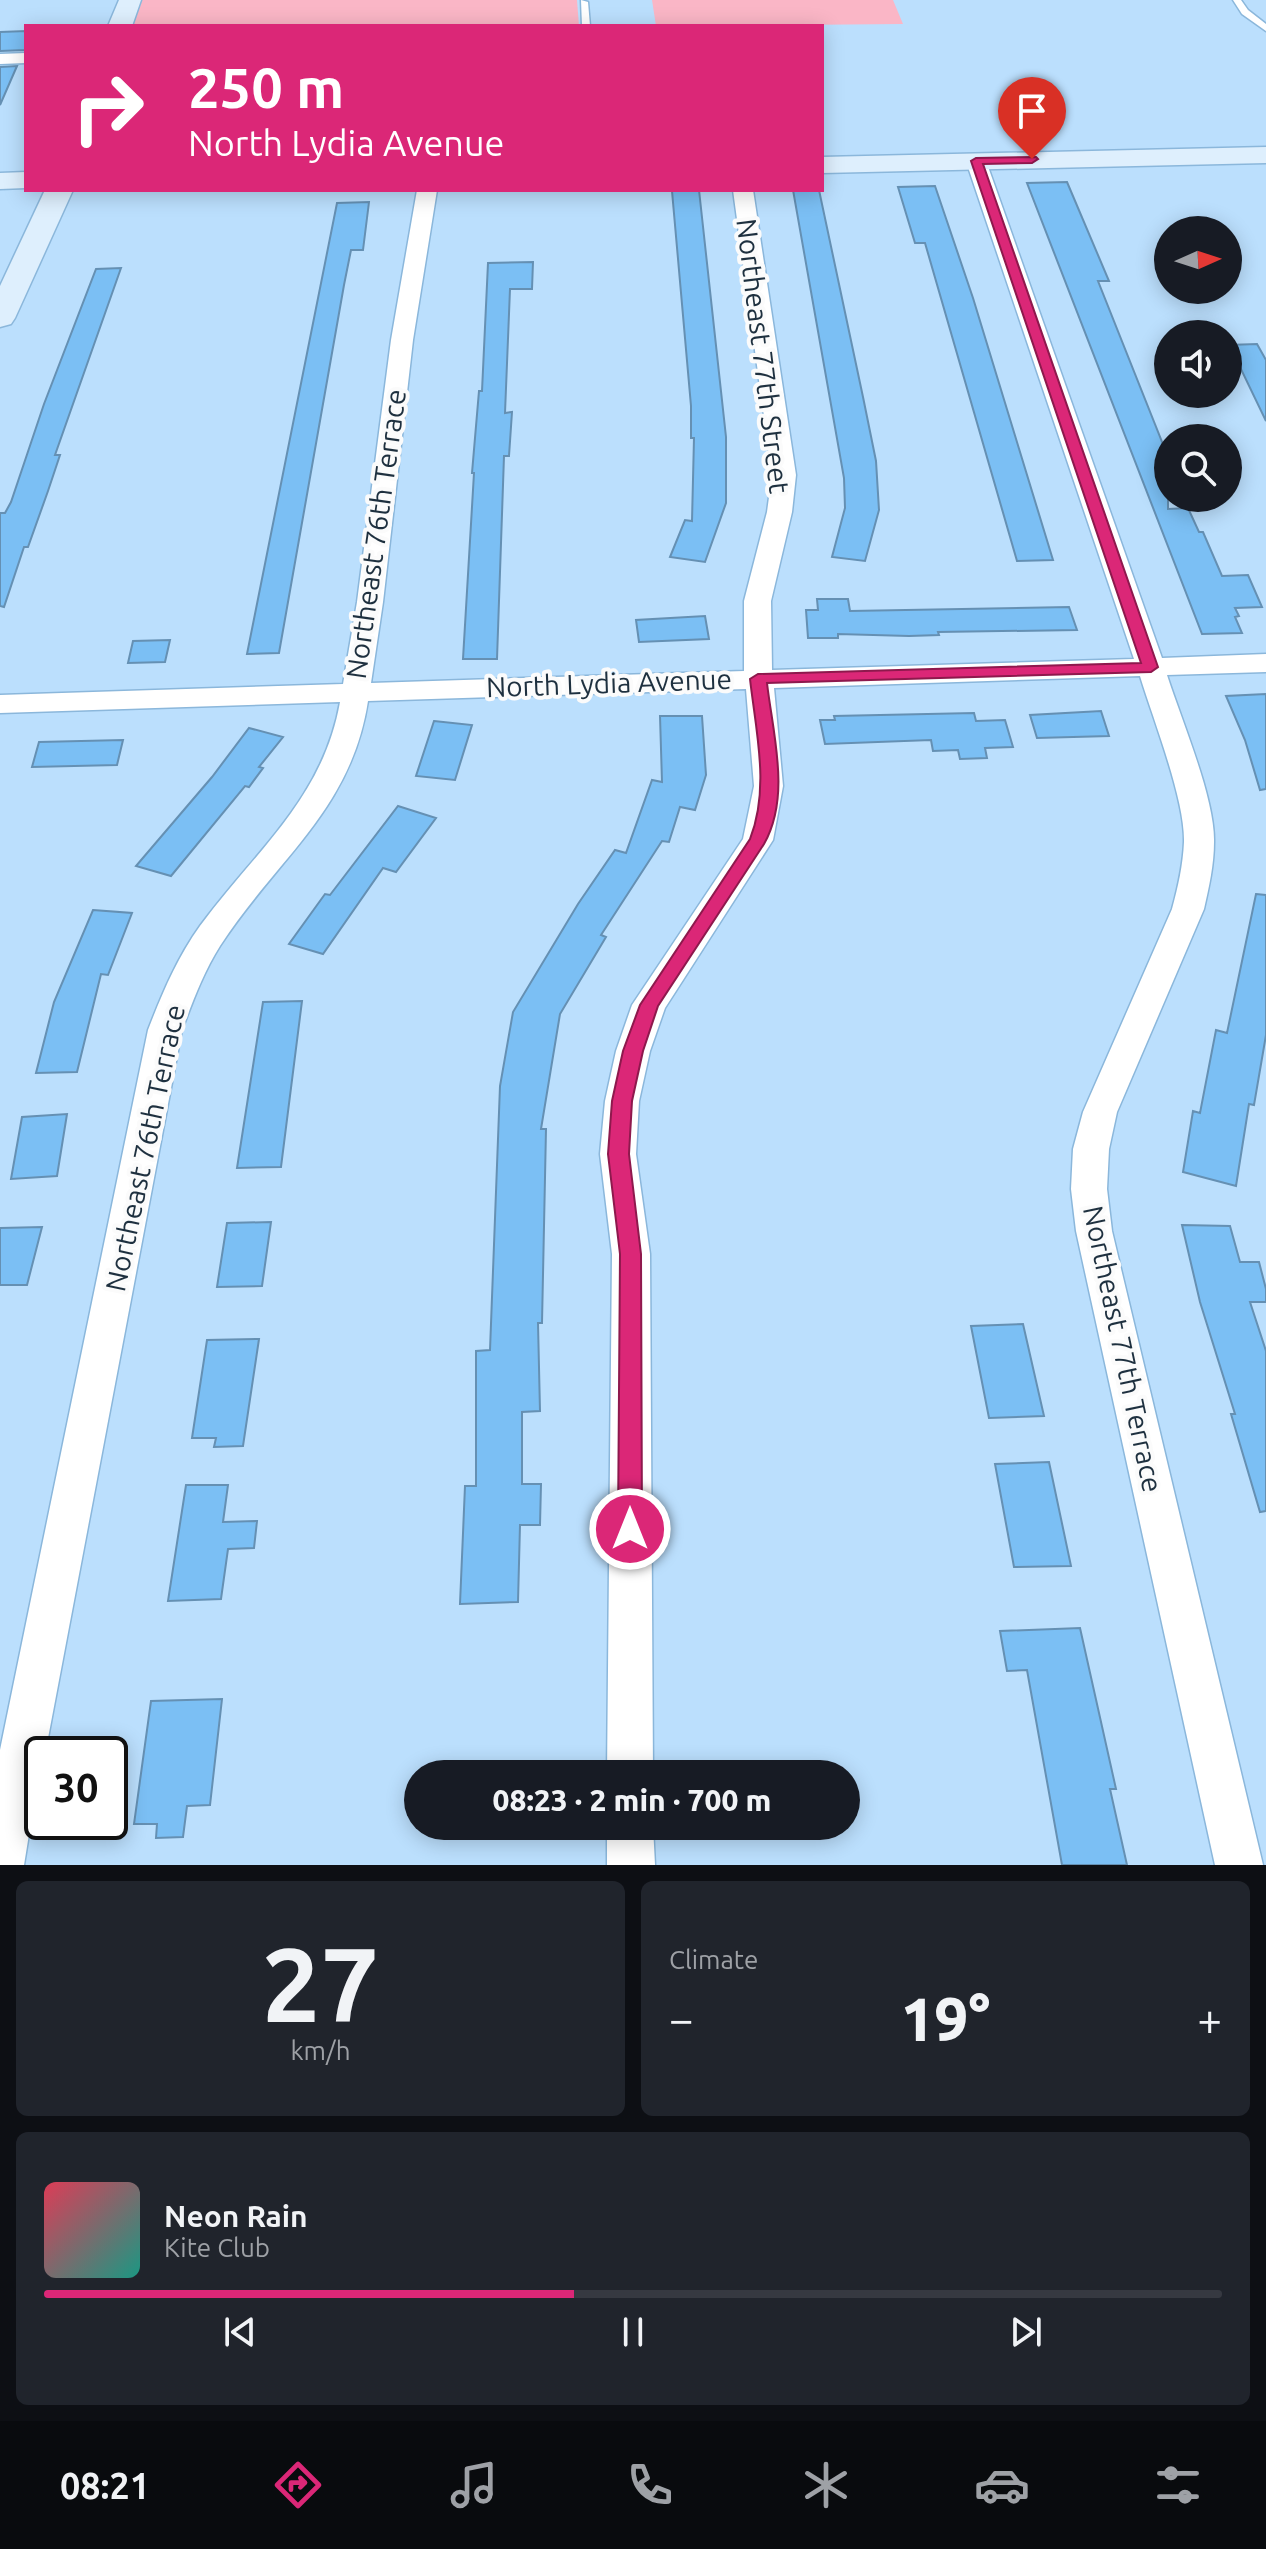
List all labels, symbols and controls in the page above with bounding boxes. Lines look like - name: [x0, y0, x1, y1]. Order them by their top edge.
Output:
- icon: right: [56, 56, 160, 160]
- text: 250 m: [188, 56, 344, 119]
- pin: [998, 77, 1066, 159]
- icon: arrive: [1010, 89, 1054, 133]
- text: North Lydia Avenue: [188, 122, 504, 163]
- north arrow: [1154, 216, 1242, 304]
- map controls: [1154, 216, 1242, 512]
- street label: Northeast 77th Street: [731, 217, 796, 495]
- button: sound: [1154, 320, 1242, 408]
- street label: Northeast 76th Terrace: [340, 387, 411, 681]
- button: search: [1154, 424, 1242, 512]
- street label: North Lydia Avenue: [485, 663, 732, 702]
- street label: Northeast 76th Terrace: [99, 1002, 190, 1294]
- street label: Northeast 77th Terrace: [1078, 1203, 1169, 1495]
- position arrow: [588, 1487, 672, 1571]
- speed limit sign: 30: [24, 1736, 128, 1840]
- text: 08:23 · 2 min · 700 m: [493, 1783, 771, 1817]
- text: 27: [262, 1925, 379, 2042]
- text: Climate: [669, 1945, 758, 1974]
- text: 19°: [901, 1985, 990, 2052]
- text: −: [669, 1994, 694, 2043]
- text: +: [1197, 1994, 1222, 2043]
- text: km/h: [290, 2036, 351, 2065]
- text: Neon Rain: [164, 2199, 308, 2233]
- text: Kite Club: [164, 2233, 270, 2262]
- icon: previous: [218, 2310, 262, 2354]
- icon: pause: [611, 2310, 655, 2354]
- icon: next: [1004, 2310, 1048, 2354]
- icon: directions: [270, 2457, 326, 2513]
- icon: music: [446, 2457, 502, 2513]
- icon: phone: [622, 2457, 678, 2513]
- icon: climate: [798, 2457, 854, 2513]
- icon: car: [974, 2457, 1030, 2513]
- icon: filters: [1150, 2457, 1206, 2513]
- text: 08:21: [60, 2465, 150, 2506]

